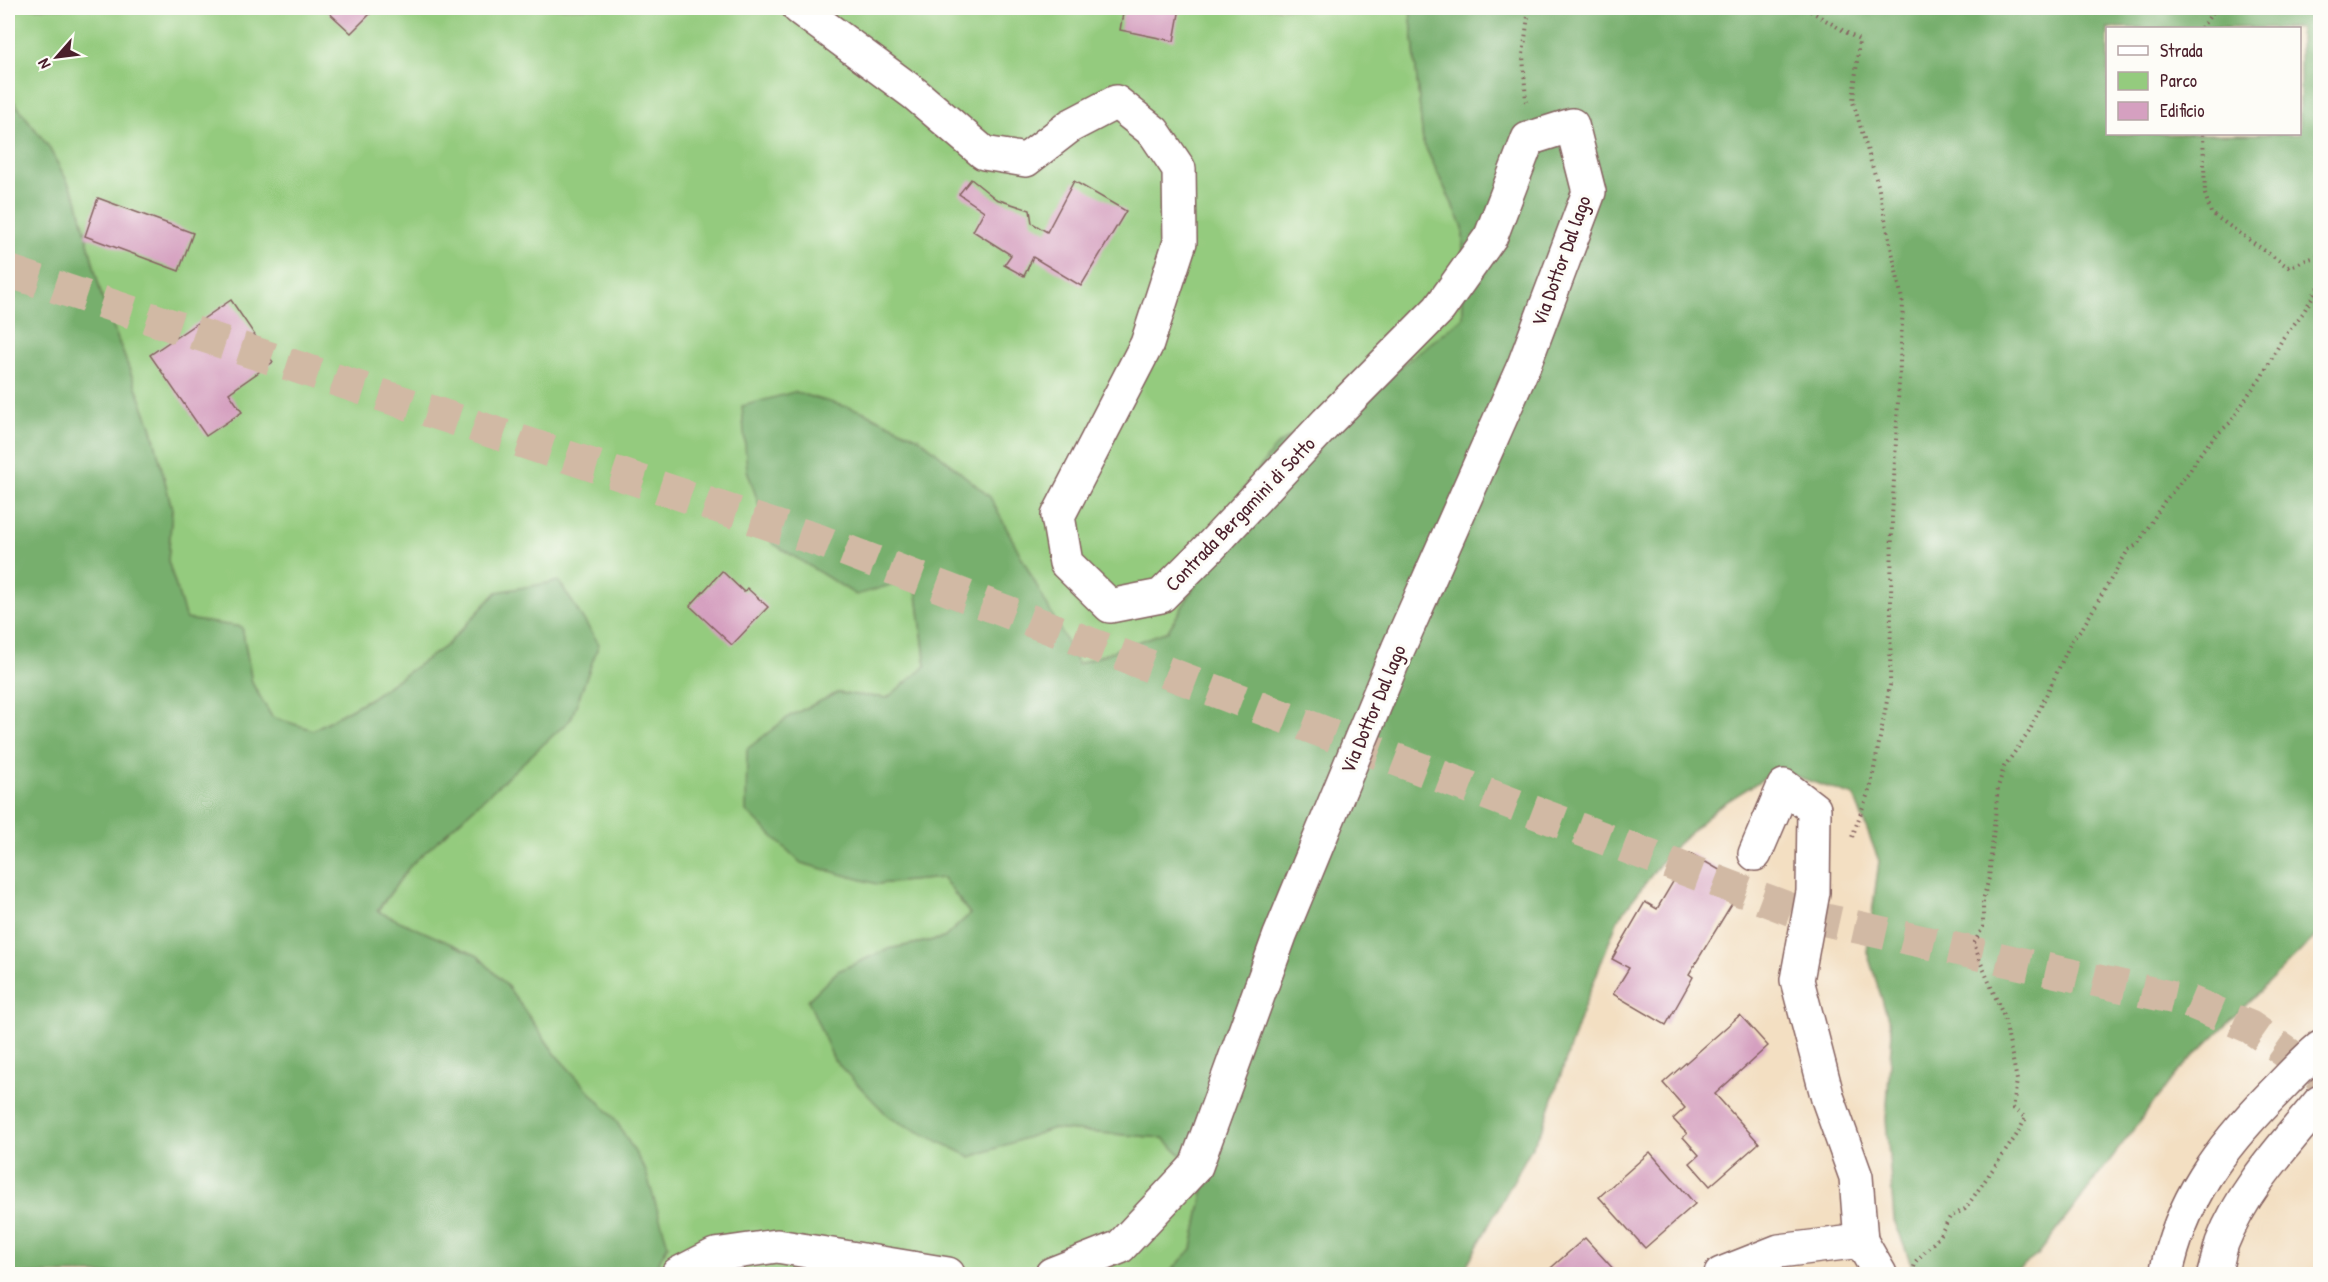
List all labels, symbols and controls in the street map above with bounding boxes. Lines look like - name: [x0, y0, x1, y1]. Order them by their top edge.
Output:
- north arrow: [27, 27, 87, 87]
- legend: [2106, 27, 2301, 135]
- text: Strada: [2160, 38, 2203, 63]
- text: N: [32, 55, 55, 73]
- text: Parco: [2160, 68, 2197, 93]
- text: Edificio: [2160, 98, 2204, 123]
- street label: Via Dottor Dal lago: [1524, 192, 1597, 330]
- street label: Contrada Bergamini di Sotto: [1159, 430, 1321, 597]
- street label: Via Dottor Dal lago: [1333, 640, 1412, 777]

